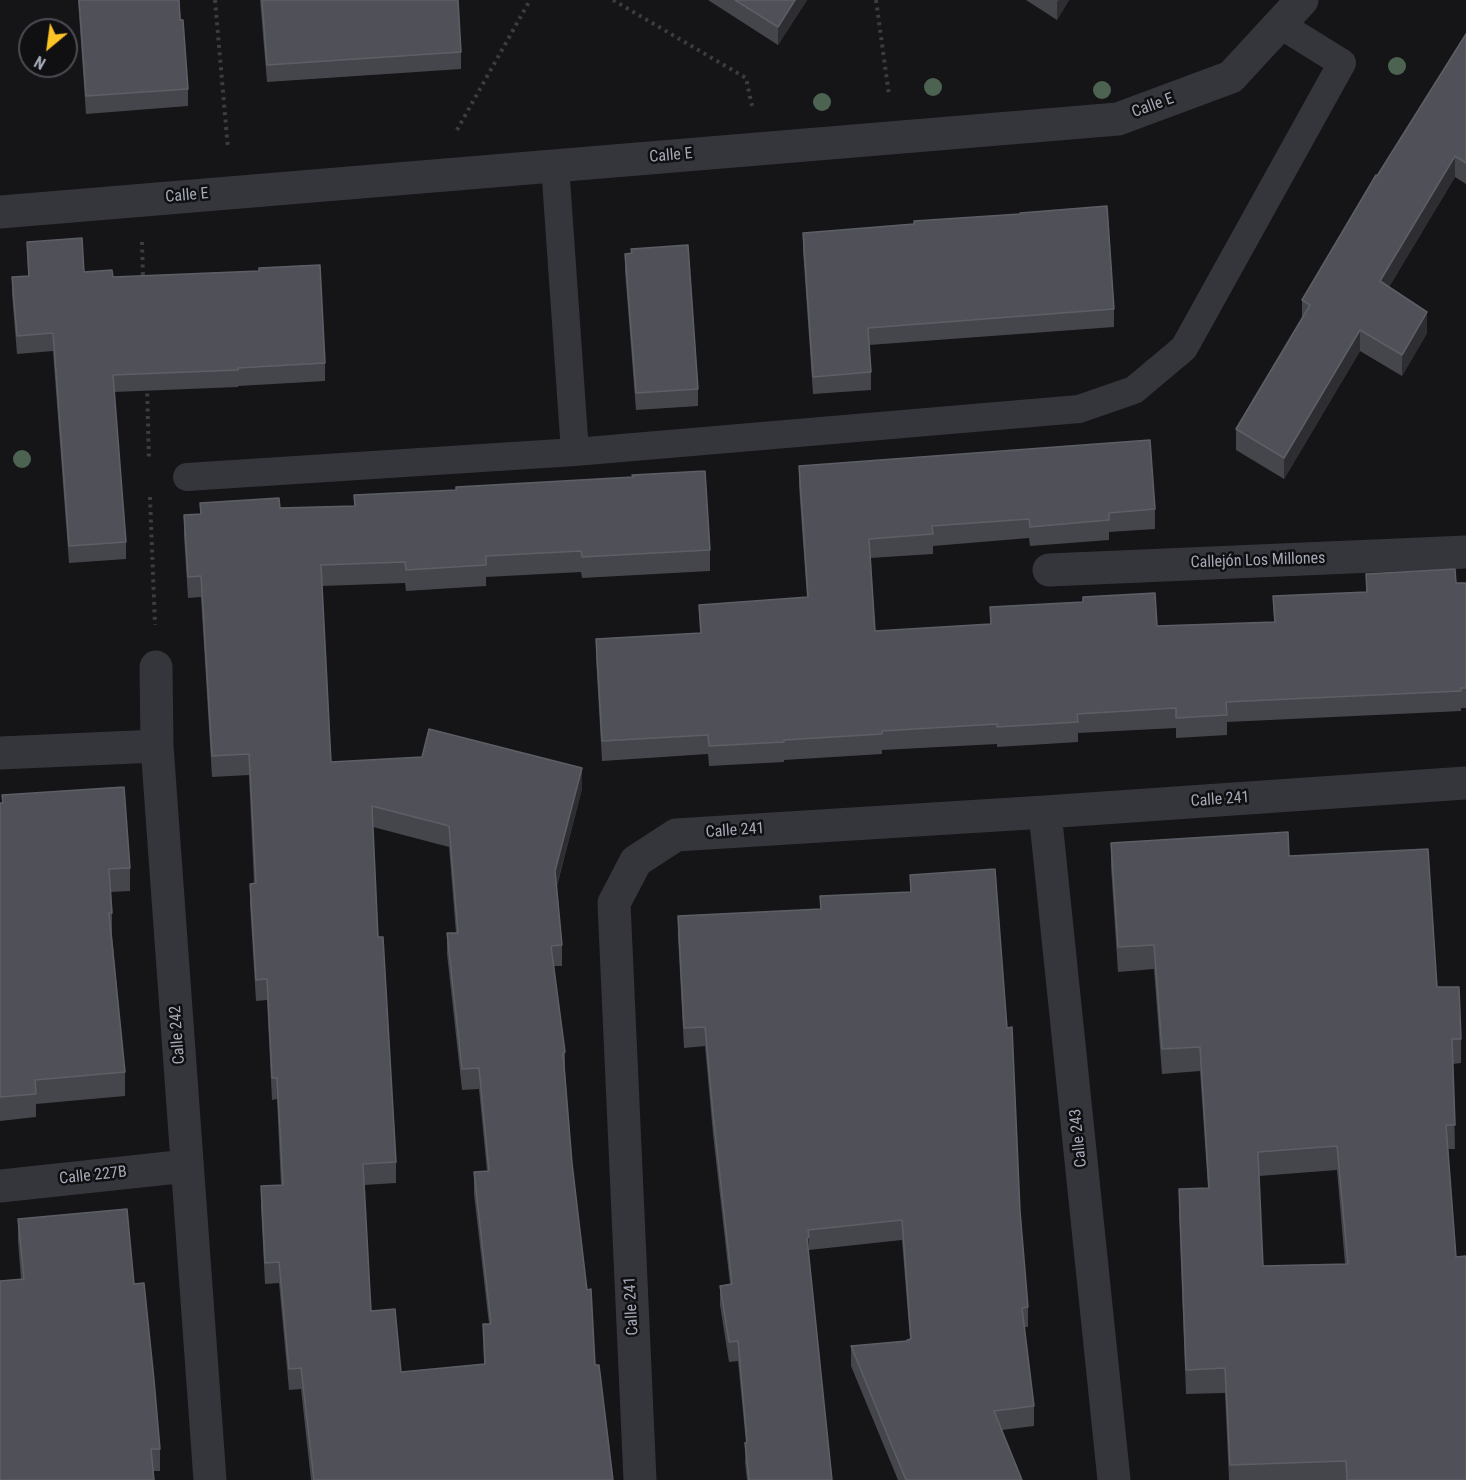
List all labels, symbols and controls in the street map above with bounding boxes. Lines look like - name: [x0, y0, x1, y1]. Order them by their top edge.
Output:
- north arrow: [18, 18, 78, 78]
- text: N: [31, 52, 49, 73]
- street label: Calle E: [1129, 90, 1177, 122]
- street label: Calle E: [649, 145, 693, 167]
- street label: Calle E: [165, 185, 209, 207]
- street label: Callejón Los Millones: [1190, 549, 1326, 573]
- street label: Calle 241: [1190, 788, 1250, 812]
- street label: Calle 241: [705, 819, 765, 843]
- street label: Calle 242: [166, 1005, 190, 1065]
- street label: Calle 243: [1066, 1108, 1092, 1168]
- street label: Calle 227B: [58, 1163, 128, 1189]
- street label: Calle 241: [621, 1276, 643, 1336]

